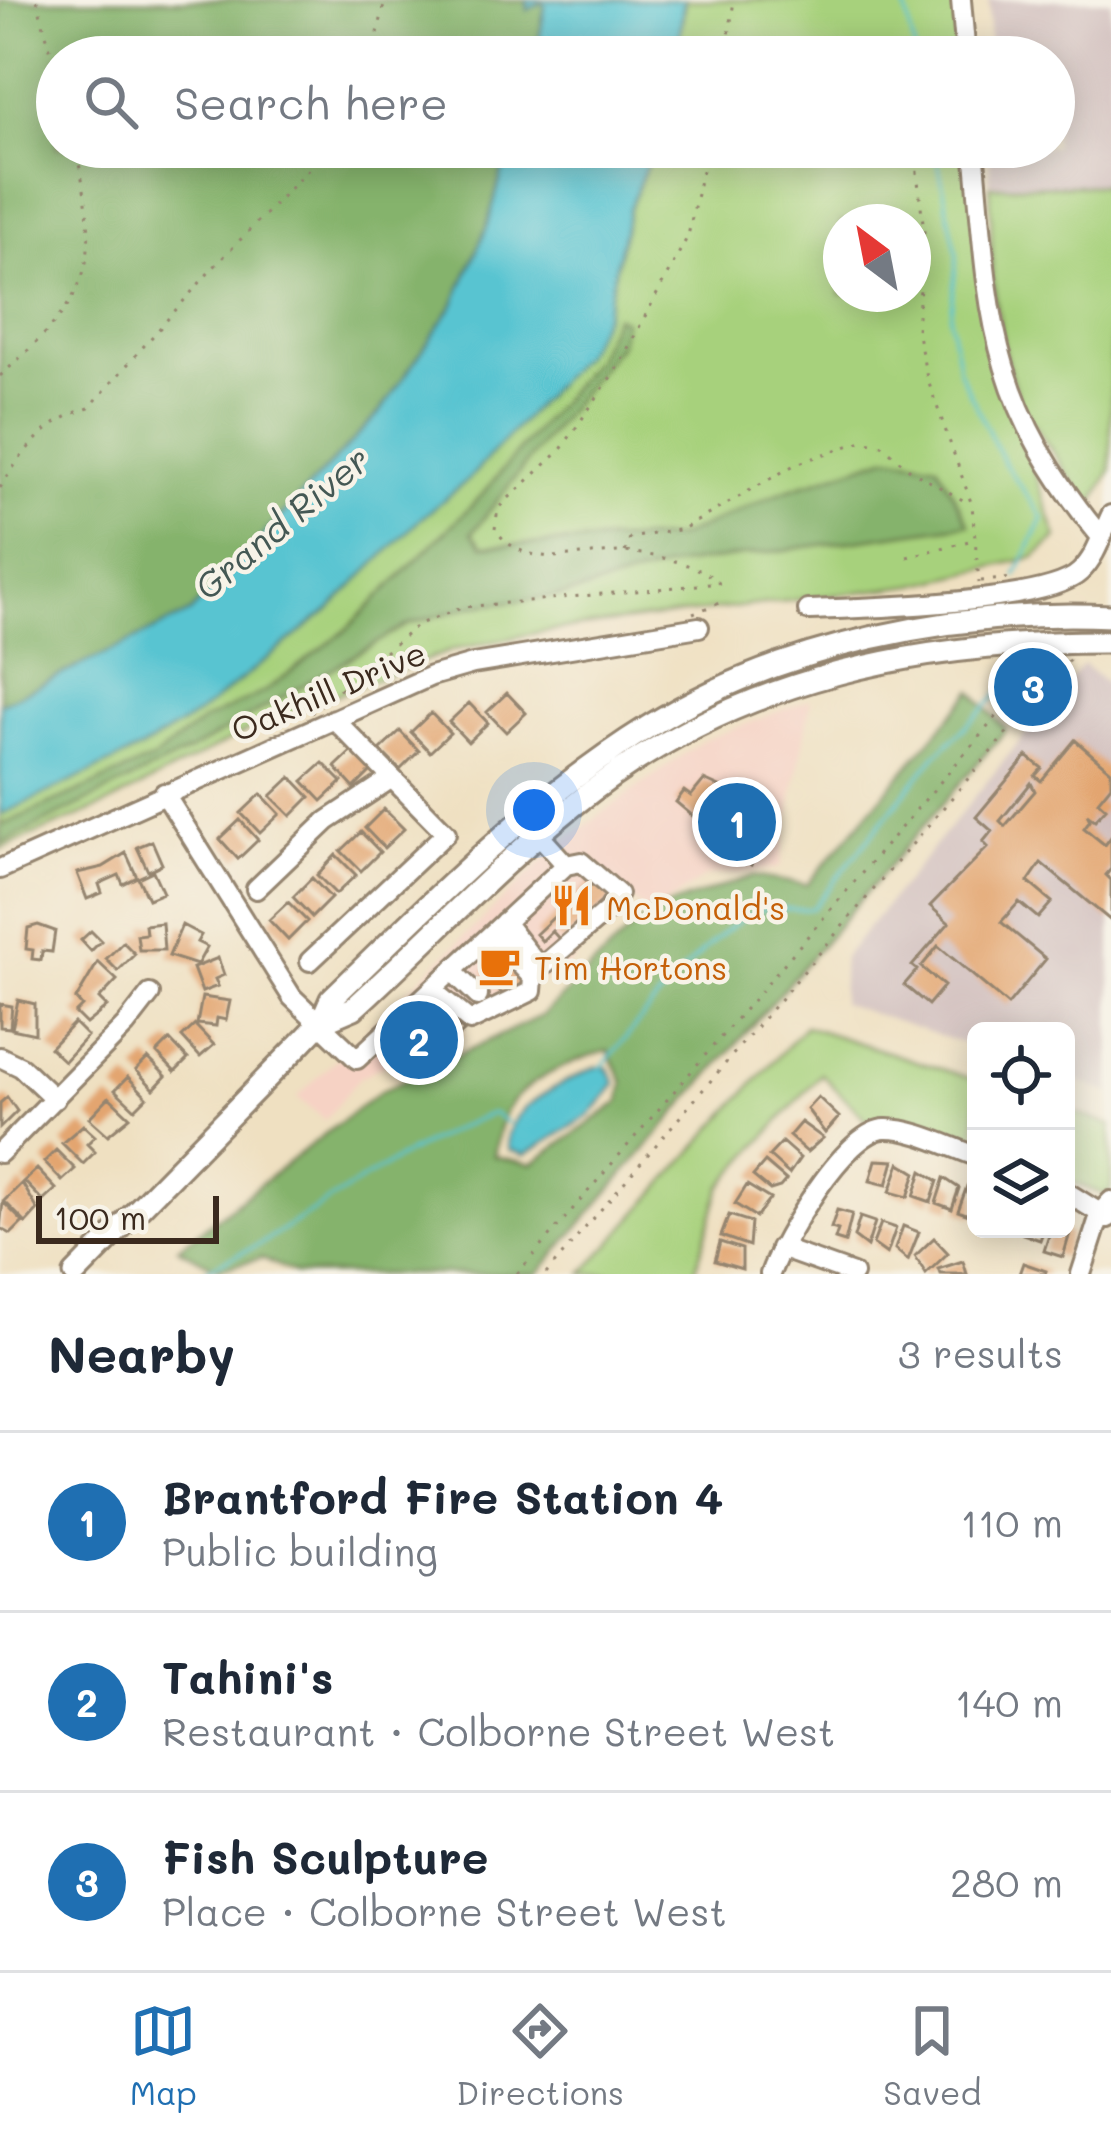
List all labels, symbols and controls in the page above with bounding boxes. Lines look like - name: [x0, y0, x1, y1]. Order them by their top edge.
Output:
- search box: [36, 36, 1075, 168]
- icon: search: [78, 69, 144, 135]
- text: Search here: [174, 73, 448, 131]
- north arrow: [823, 204, 931, 312]
- water label: Grand River: [184, 435, 378, 609]
- street label: Oakhill Drive: [224, 630, 432, 750]
- pin: 3: [994, 642, 1072, 732]
- pin: 1: [698, 777, 776, 867]
- your location: [504, 780, 564, 840]
- restaurant icon: McDonald's: [549, 883, 595, 929]
- place label: McDonald's: [606, 885, 785, 928]
- cafe icon: Tim Hortons: [477, 943, 523, 989]
- place label: Tim Hortons: [534, 945, 727, 988]
- pin: 2: [380, 995, 458, 1085]
- map controls: [967, 1022, 1075, 1238]
- button: locate: [967, 1022, 1075, 1130]
- button: layers: [967, 1130, 1075, 1238]
- scale bar: [36, 1190, 219, 1243]
- text: 100 m: [54, 1195, 146, 1238]
- text: Nearby: [48, 1319, 235, 1386]
- text: 3 results: [898, 1327, 1063, 1378]
- text: Brantford Fire Station 4: [162, 1467, 723, 1525]
- text: 1: [78, 1496, 96, 1547]
- text: 110 m: [961, 1496, 1063, 1547]
- text: Public building: [162, 1525, 438, 1576]
- text: Tahini's: [162, 1647, 333, 1705]
- text: 2: [76, 1676, 98, 1727]
- text: 140 m: [955, 1676, 1063, 1727]
- text: Restaurant · Colborne Street West: [162, 1705, 835, 1756]
- text: Fish Sculpture: [162, 1827, 488, 1885]
- text: 3: [75, 1856, 99, 1907]
- text: 280 m: [950, 1856, 1063, 1907]
- text: Place · Colborne Street West: [162, 1885, 727, 1936]
- tab: Map: [130, 1998, 197, 2113]
- tab: Directions: [456, 1998, 624, 2113]
- tab: Saved: [883, 1998, 981, 2113]

